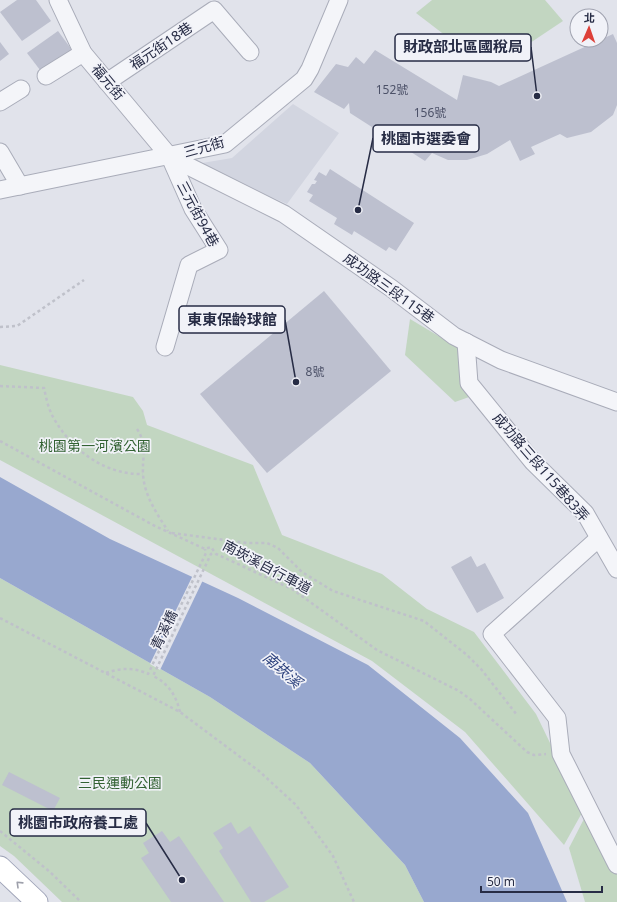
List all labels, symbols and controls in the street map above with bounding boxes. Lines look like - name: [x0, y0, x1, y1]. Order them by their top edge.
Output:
- north arrow: [569, 8, 609, 48]
- text: 北: [584, 10, 595, 25]
- street label: 福元街18巷: [126, 18, 196, 74]
- callout: 財政部北區國稅局: [395, 34, 531, 61]
- text: 財政部北區國稅局: [403, 36, 523, 56]
- street label: 福元街: [88, 59, 129, 104]
- house number: 152號: [376, 81, 408, 98]
- house number: 156號: [414, 104, 446, 121]
- callout: 桃園市選委會: [373, 125, 479, 152]
- text: 桃園市選委會: [381, 128, 471, 148]
- street label: 三元街: [181, 132, 227, 161]
- street label: 三元街94巷: [173, 178, 224, 250]
- street label: 成功路三段115巷: [340, 248, 439, 327]
- callout: 東東保齡球館: [179, 306, 285, 333]
- text: 東東保齡球館: [187, 309, 277, 329]
- house number: 8號: [306, 363, 324, 380]
- street label: 成功路三段115巷83弄: [489, 408, 594, 525]
- park label: 桃園第一河濱公園: [39, 436, 151, 455]
- street label: 南崁溪自行車道: [220, 535, 315, 598]
- street label: 青溪橋: [146, 607, 181, 653]
- water label: 南崁溪: [259, 647, 308, 693]
- park label: 三民運動公園: [78, 773, 162, 792]
- callout: 桃園市政府養工處: [10, 809, 146, 836]
- text: 桃園市政府養工處: [18, 812, 138, 832]
- scale bar: [481, 868, 602, 894]
- text: 50 m: [487, 873, 515, 890]
- one-way arrow: [16, 881, 24, 889]

